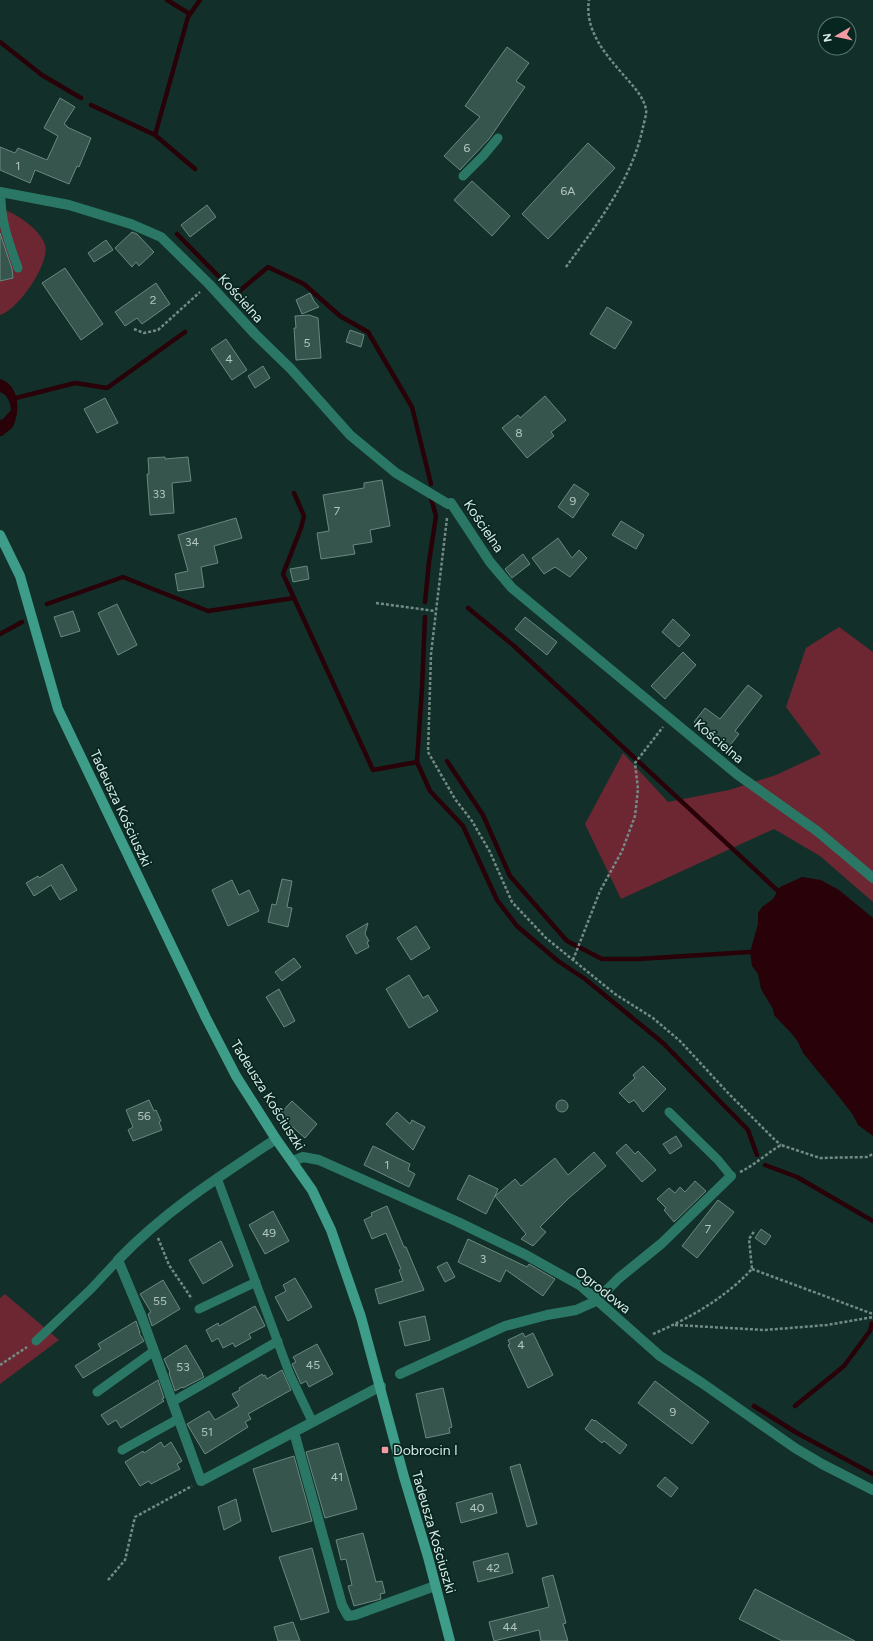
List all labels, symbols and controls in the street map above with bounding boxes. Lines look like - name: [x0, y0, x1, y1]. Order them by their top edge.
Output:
- north arrow: [817, 16, 857, 56]
- text: N: [821, 32, 835, 43]
- house number: 6: [464, 141, 471, 155]
- house number: 1: [16, 159, 20, 173]
- house number: 6A: [561, 184, 575, 198]
- street label: Kościelna: [214, 270, 267, 326]
- house number: 2: [150, 293, 156, 307]
- house number: 5: [304, 336, 311, 350]
- house number: 4: [225, 352, 233, 366]
- house number: 8: [515, 426, 523, 440]
- house number: 33: [152, 487, 166, 501]
- house number: 9: [570, 494, 577, 508]
- street label: Kościelna: [460, 497, 507, 556]
- house number: 7: [334, 504, 341, 518]
- house number: 34: [185, 535, 200, 549]
- street label: Kościelna: [690, 716, 747, 767]
- street label: Tadeusza Kościuszki: [86, 747, 155, 869]
- street label: Tadeusza Kościuszki: [227, 1037, 308, 1154]
- house number: 56: [137, 1109, 151, 1123]
- house number: 1: [385, 1158, 389, 1172]
- house number: 7: [705, 1222, 712, 1236]
- house number: 49: [262, 1226, 276, 1240]
- house number: 3: [480, 1252, 486, 1266]
- street label: Ogrodowa: [571, 1263, 634, 1317]
- house number: 55: [153, 1294, 167, 1308]
- house number: 4: [517, 1338, 525, 1352]
- house number: 45: [306, 1358, 320, 1372]
- house number: 53: [176, 1360, 190, 1374]
- house number: 9: [670, 1405, 677, 1419]
- house number: 51: [201, 1425, 213, 1439]
- place label: Dobrocin I: [393, 1442, 458, 1459]
- marker: Dobrocin I: [380, 1445, 390, 1455]
- street label: Tadeusza Kościuszki: [408, 1469, 459, 1595]
- house number: 41: [331, 1470, 343, 1484]
- house number: 40: [469, 1501, 485, 1515]
- house number: 42: [486, 1561, 500, 1575]
- house number: 44: [503, 1620, 518, 1634]

